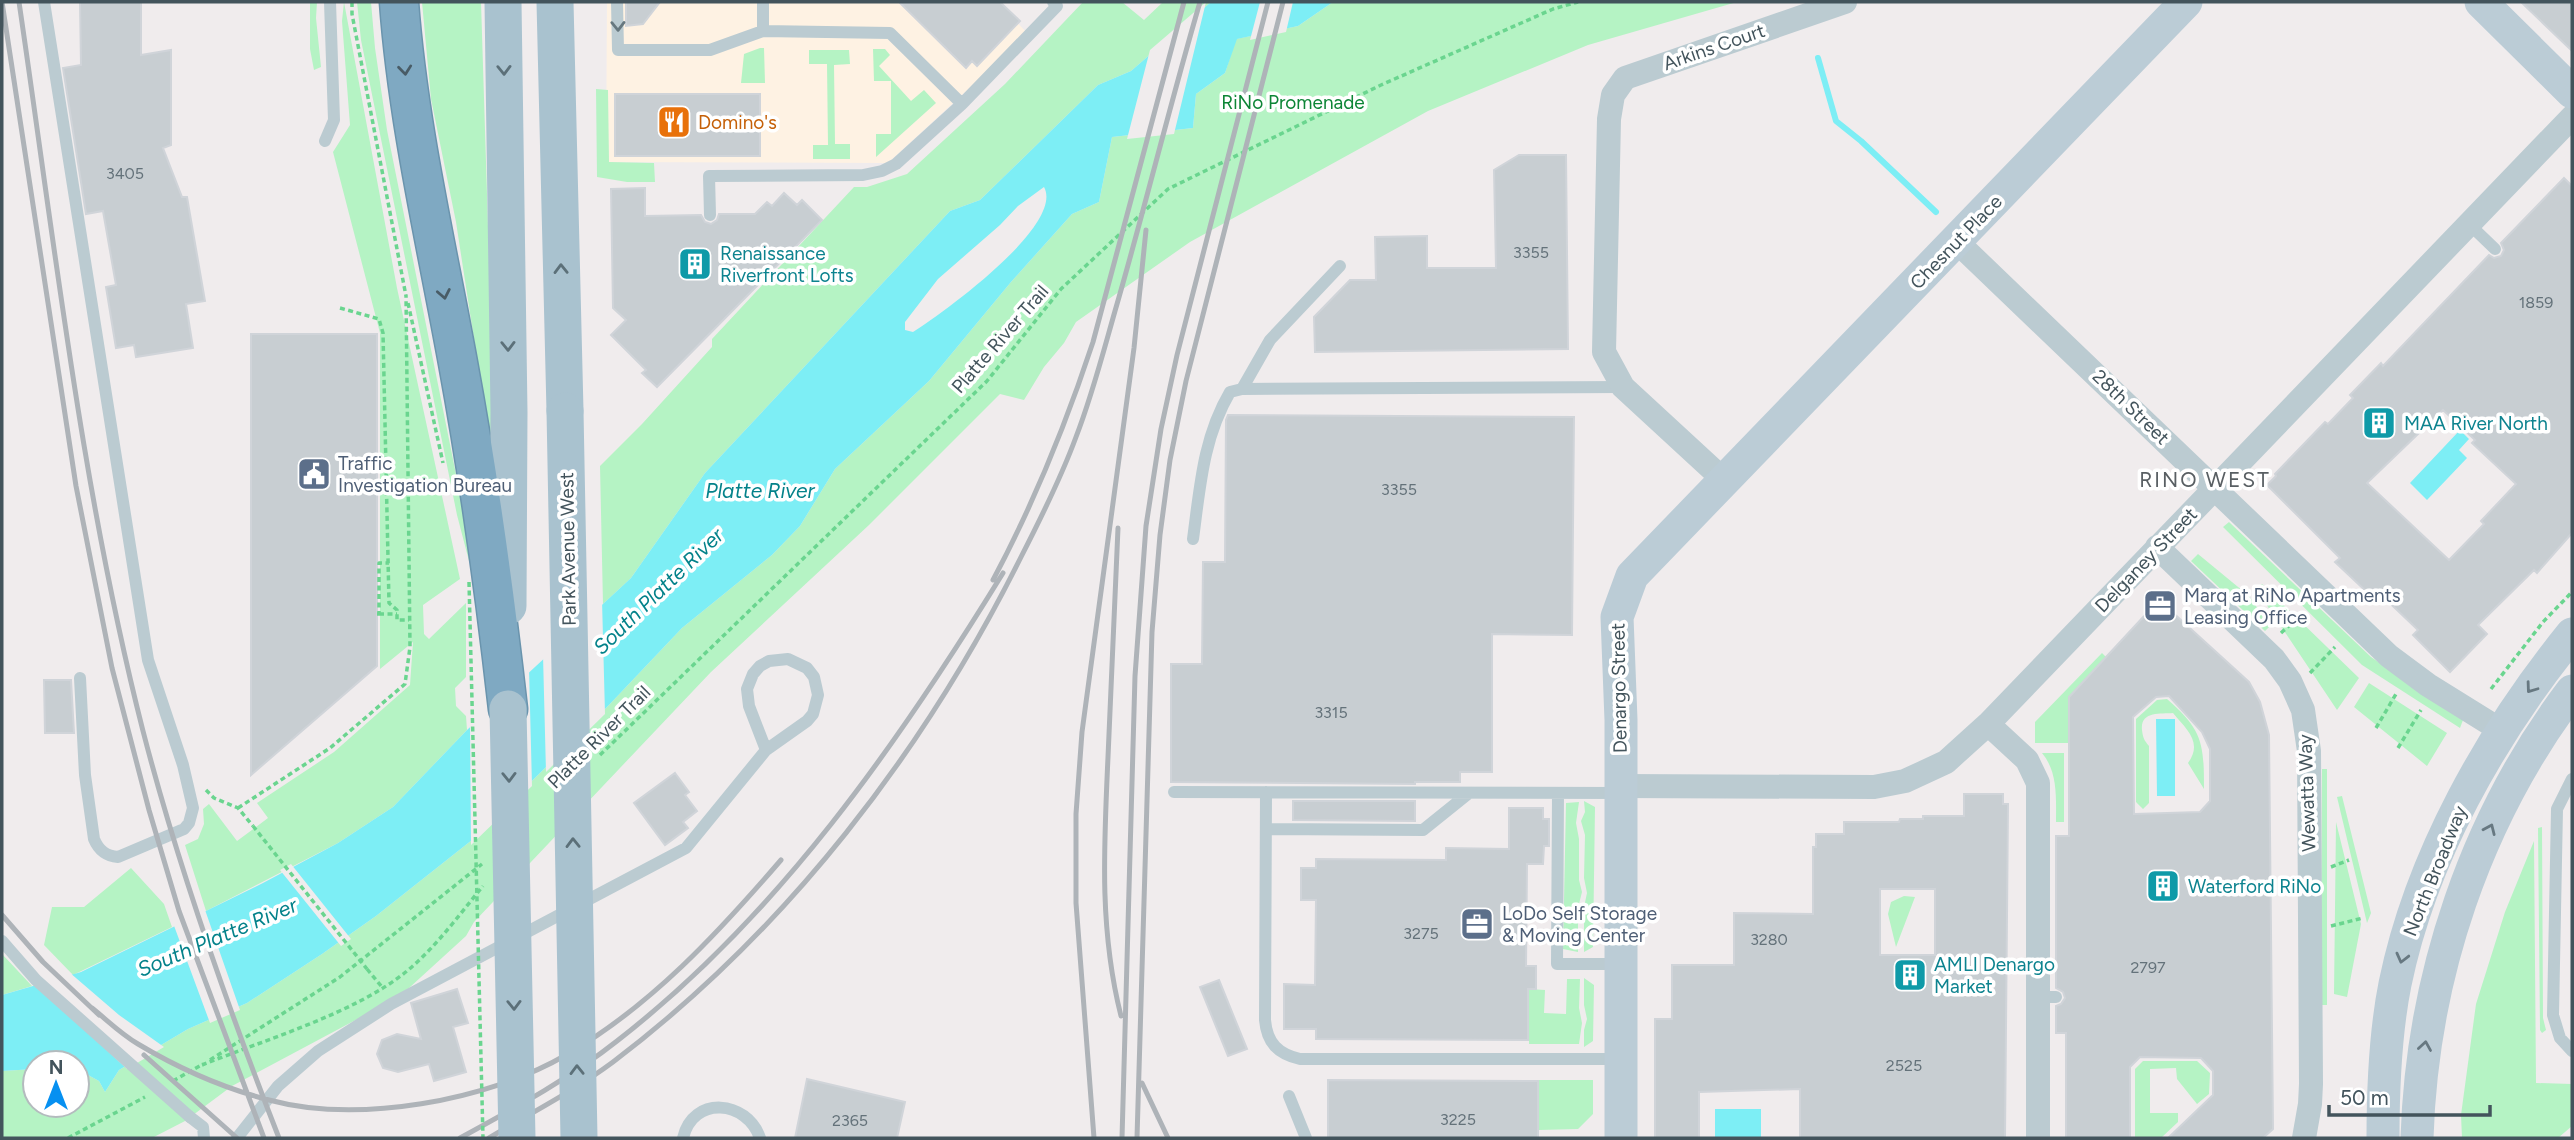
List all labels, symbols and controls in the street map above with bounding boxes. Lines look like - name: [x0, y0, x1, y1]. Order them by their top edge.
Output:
- street label: Arkins Court: [1660, 19, 1768, 75]
- one-way arrow: [610, 21, 625, 32]
- one-way arrow: [397, 65, 412, 76]
- one-way arrow: [496, 65, 511, 76]
- park label: RiNo Promenade: [1221, 91, 1365, 114]
- restaurant icon: Domino's: [655, 103, 693, 141]
- place label: Domino's: [698, 111, 777, 134]
- house number: 3405: [106, 164, 144, 183]
- street label: Chesnut Place: [1905, 190, 2007, 294]
- place label: Renaissance Riverfront Lofts: [720, 242, 854, 287]
- house number: 3355: [1513, 243, 1549, 262]
- building icon: Renaissance Riverfront Lofts: [676, 245, 714, 283]
- one-way arrow: [554, 263, 569, 274]
- street label: Platte River Trail: [947, 280, 1053, 398]
- one-way arrow: [436, 288, 451, 300]
- house number: 1859: [2519, 293, 2553, 312]
- one-way arrow: [500, 341, 515, 352]
- street label: 28th Street: [2088, 365, 2174, 449]
- building icon: MAA River North: [2360, 404, 2398, 442]
- place label: MAA River North: [2404, 412, 2548, 435]
- place label: Traffic Investigation Bureau: [338, 452, 512, 497]
- public building icon: Traffic Investigation Bureau: [295, 455, 333, 493]
- district label: RINO WEST: [2139, 467, 2271, 492]
- street label: Park Avenue West: [555, 472, 581, 626]
- water label: Platte River: [705, 478, 816, 503]
- house number: 3355: [1381, 480, 1417, 499]
- street label: Delganey Street: [2090, 503, 2202, 617]
- water label: South Platte River: [588, 522, 729, 659]
- place label: Marq at RiNo Apartments Leasing Office: [2184, 584, 2401, 629]
- office icon: Marq at RiNo Apartments Leasing Office: [2141, 587, 2179, 625]
- street label: Denargo Street: [1606, 623, 1632, 753]
- one-way arrow: [2526, 680, 2539, 693]
- street label: Platte River Trail: [543, 681, 655, 793]
- house number: 3315: [1314, 703, 1348, 722]
- street label: Wewatta Way: [2293, 734, 2321, 852]
- one-way arrow: [502, 772, 517, 783]
- street label: North Broadway: [2398, 802, 2472, 940]
- one-way arrow: [2482, 824, 2496, 836]
- one-way arrow: [565, 837, 581, 847]
- building icon: Waterford RiNo: [2144, 867, 2182, 905]
- place label: Waterford RiNo: [2188, 875, 2321, 898]
- water label: South Platte River: [133, 892, 301, 982]
- place label: LoDo Self Storage & Moving Center: [1502, 902, 1657, 947]
- office icon: LoDo Self Storage & Moving Center: [1458, 905, 1496, 943]
- house number: 3275: [1403, 924, 1439, 943]
- house number: 3280: [1750, 930, 1788, 949]
- one-way arrow: [2396, 952, 2410, 964]
- place label: AMLI Denargo Market: [1934, 953, 2055, 998]
- building icon: AMLI Denargo Market: [1891, 956, 1929, 994]
- house number: 2797: [2130, 958, 2166, 977]
- one-way arrow: [507, 999, 522, 1010]
- one-way arrow: [2417, 1040, 2432, 1052]
- north arrow: [21, 1049, 91, 1119]
- text: N: [49, 1056, 63, 1079]
- house number: 2525: [1886, 1056, 1922, 1075]
- one-way arrow: [570, 1064, 585, 1075]
- scale bar: [2329, 1074, 2490, 1118]
- text: 50 m: [2340, 1085, 2389, 1110]
- house number: 3225: [1440, 1110, 1476, 1129]
- house number: 2365: [832, 1111, 868, 1130]

